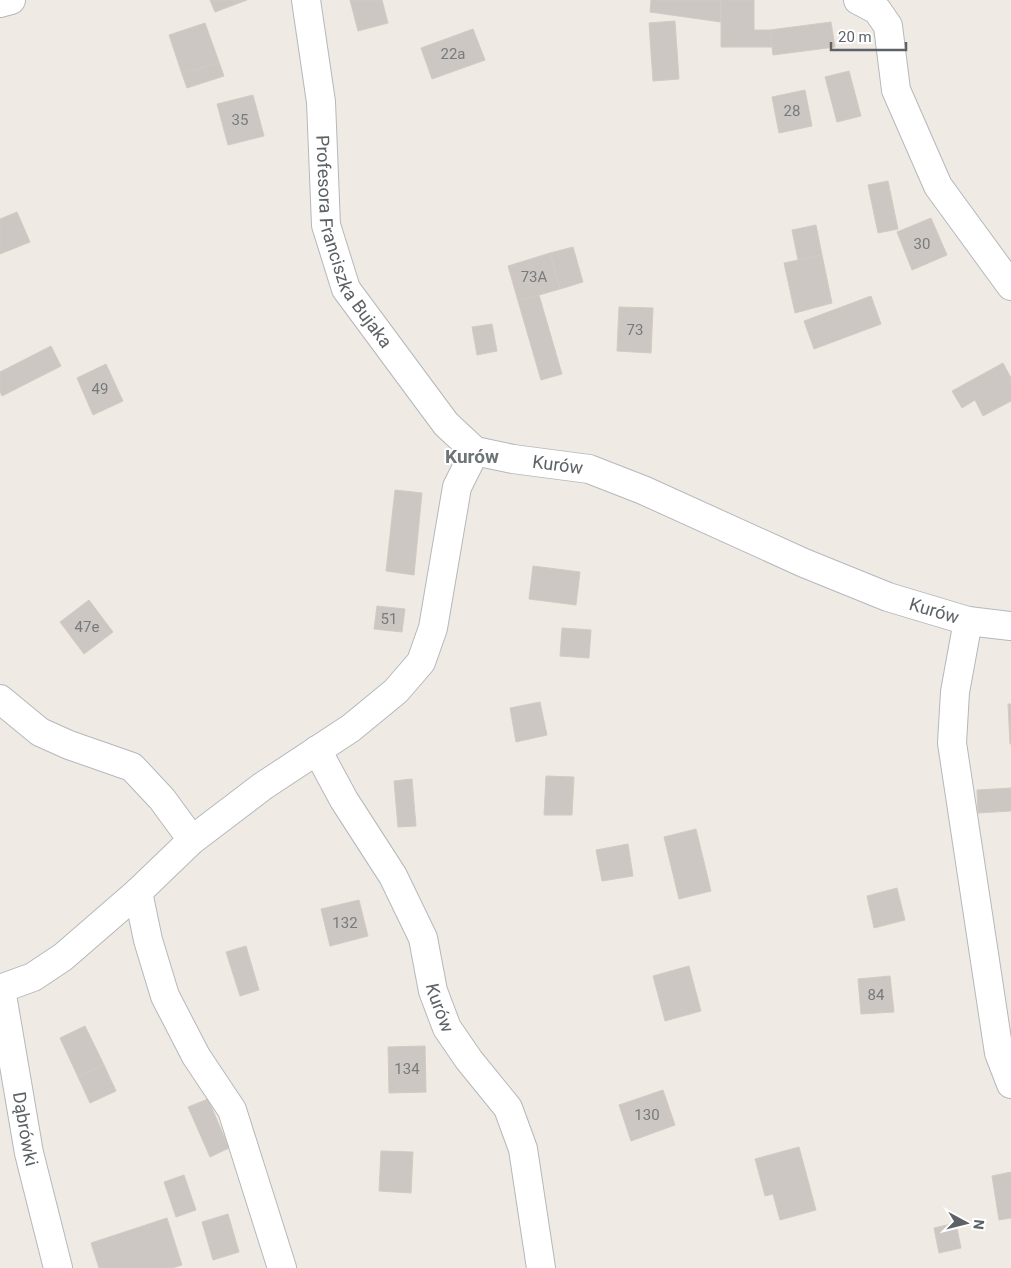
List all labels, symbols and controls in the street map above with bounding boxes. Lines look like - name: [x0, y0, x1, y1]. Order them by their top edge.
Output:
- scale bar: [831, 20, 906, 52]
- text: 20 m: [838, 28, 872, 46]
- house number: 22a: [440, 45, 466, 63]
- house number: 28: [784, 102, 800, 120]
- house number: 35: [232, 111, 248, 129]
- street label: Profesora Franciszka Bujaka: [312, 135, 397, 352]
- house number: 30: [914, 235, 930, 253]
- house number: 73A: [521, 268, 548, 286]
- house number: 73: [627, 321, 643, 339]
- house number: 49: [92, 380, 108, 398]
- district label: Kurów: [445, 445, 499, 468]
- street label: Kurów: [531, 451, 585, 478]
- street label: Kurów: [907, 593, 962, 628]
- house number: 51: [381, 610, 397, 628]
- house number: 47e: [75, 618, 99, 636]
- house number: 132: [332, 914, 358, 932]
- street label: Kurów: [422, 982, 459, 1035]
- house number: 84: [868, 986, 885, 1004]
- house number: 134: [394, 1060, 420, 1078]
- street label: Dąbrówki: [9, 1090, 43, 1168]
- house number: 130: [634, 1106, 660, 1124]
- north arrow: [941, 1198, 991, 1248]
- text: N: [970, 1219, 987, 1230]

